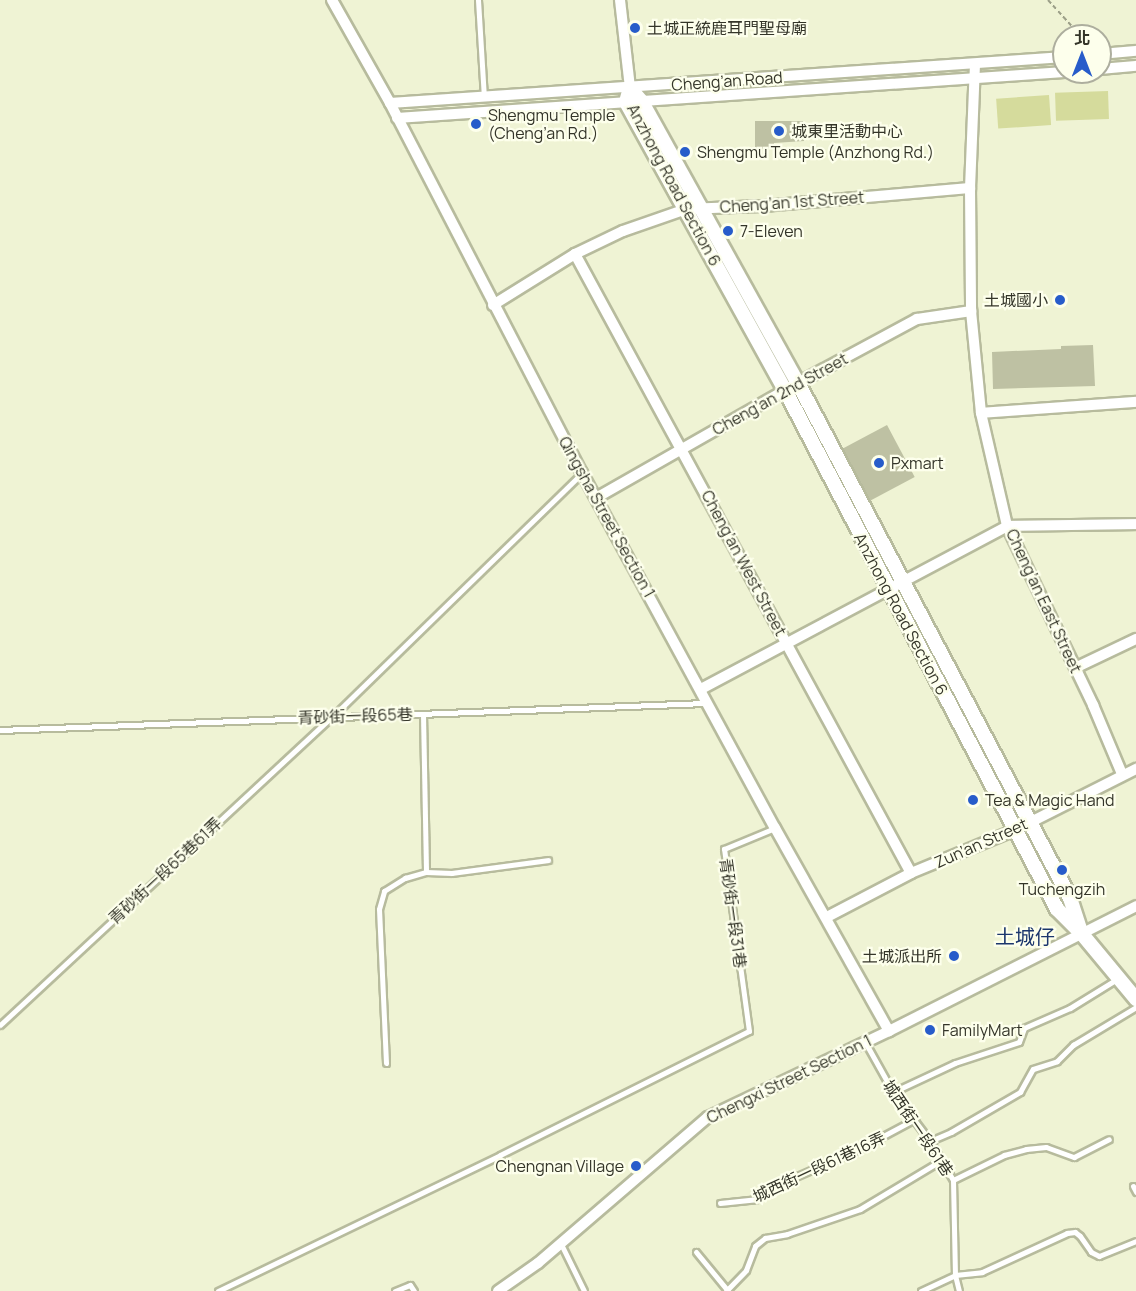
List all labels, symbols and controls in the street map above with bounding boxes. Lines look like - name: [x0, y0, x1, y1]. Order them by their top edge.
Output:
- place label: 土城正統鹿耳門聖母廟: [647, 18, 807, 38]
- marker: 土城正統鹿耳門聖母廟: [628, 21, 642, 35]
- north arrow: [1052, 24, 1112, 84]
- text: 北: [1074, 27, 1090, 49]
- street label: Cheng’an Road: [671, 68, 783, 94]
- street label: Anzhong Road Section 6: [623, 101, 725, 269]
- place label: Shengmu Temple (Cheng’an Rd.): [488, 105, 615, 143]
- marker: Shengmu Temple (Cheng’an Rd.): [469, 117, 483, 131]
- place label: 城東里活動中心: [791, 121, 903, 141]
- marker: 城東里活動中心: [772, 124, 786, 138]
- place label: Shengmu Temple (Anzhong Rd.): [697, 142, 934, 162]
- marker: Shengmu Temple (Anzhong Rd.): [678, 145, 692, 159]
- street label: Cheng’an 1st Street: [719, 187, 865, 217]
- place label: 7-Eleven: [740, 221, 803, 241]
- marker: 7-Eleven: [721, 224, 735, 238]
- place label: 土城國小: [984, 290, 1048, 310]
- marker: 土城國小: [1053, 293, 1067, 307]
- street label: Cheng’an 2nd Street: [709, 349, 851, 439]
- street label: Qingsha Street Section 1: [555, 433, 659, 601]
- place label: Pxmart: [891, 453, 944, 473]
- marker: Pxmart: [872, 456, 886, 470]
- street label: Cheng’an West Street: [697, 487, 791, 639]
- street label: Cheng’an East Street: [1002, 526, 1086, 676]
- street label: Anzhong Road Section 6: [850, 530, 952, 698]
- street label: 青砂街一段65巷: [297, 704, 413, 728]
- place label: Tea & Magic Hand: [985, 790, 1115, 810]
- marker: Tea & Magic Hand: [966, 793, 980, 807]
- street label: 青砂街一段65巷61弄: [105, 814, 225, 928]
- street label: Zun’an Street: [931, 814, 1031, 872]
- street label: 青砂街一段31巷: [716, 857, 750, 969]
- marker: Tuchengzih: [1055, 863, 1069, 877]
- place label: Tuchengzih: [1019, 879, 1105, 899]
- district label: 土城仔: [995, 924, 1055, 948]
- place label: 土城派出所: [862, 946, 942, 966]
- marker: 土城派出所: [947, 949, 961, 963]
- place label: FamilyMart: [942, 1020, 1023, 1040]
- marker: FamilyMart: [923, 1023, 937, 1037]
- street label: Chengxi Street Section 1: [703, 1031, 875, 1127]
- street label: 城西街一段61巷: [879, 1076, 957, 1180]
- street label: 城西街一段61巷16弄: [750, 1128, 888, 1206]
- place label: Chengnan Village: [496, 1156, 624, 1176]
- marker: Chengnan Village: [629, 1159, 643, 1173]

